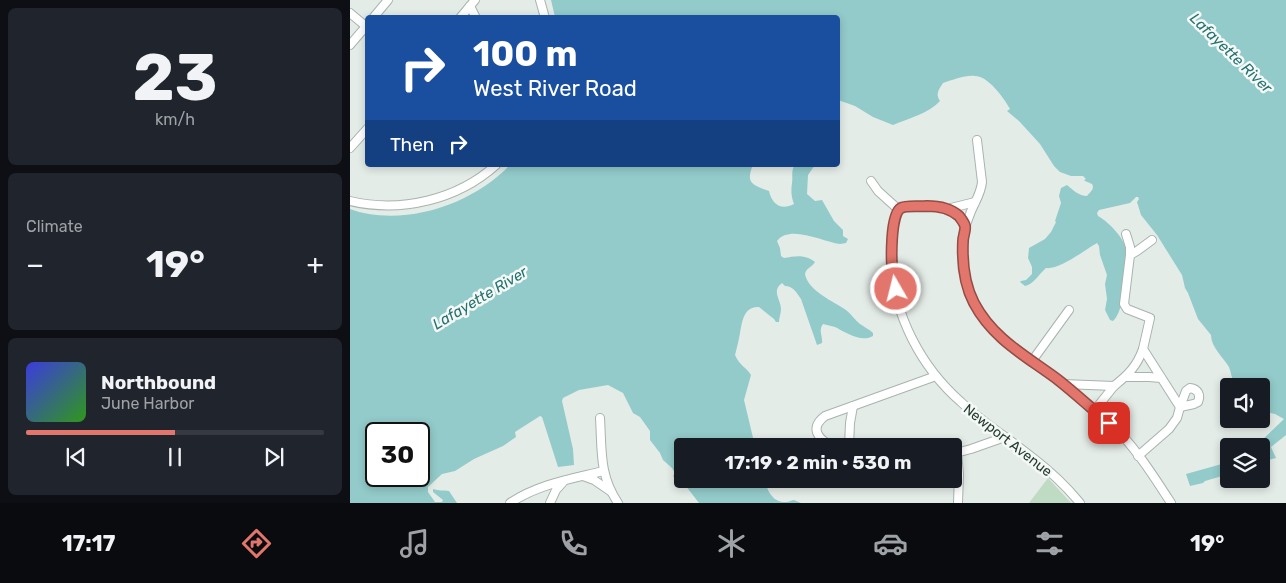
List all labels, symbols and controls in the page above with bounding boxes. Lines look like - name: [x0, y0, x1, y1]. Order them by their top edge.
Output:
- water label: Lafayette River: [1186, 9, 1277, 98]
- text: 100 m: [473, 33, 578, 75]
- icon: right: [390, 35, 455, 100]
- text: 23: [132, 39, 218, 116]
- text: West River Road: [473, 75, 637, 102]
- text: km/h: [155, 110, 195, 129]
- icon: right: [444, 130, 472, 158]
- text: Then: [390, 133, 434, 156]
- text: Climate: [26, 217, 83, 236]
- text: 19°: [146, 241, 205, 287]
- text: −: [26, 248, 44, 281]
- text: +: [307, 248, 324, 281]
- water label: Lafayette River: [429, 262, 532, 333]
- position arrow: [869, 262, 921, 314]
- text: Northbound: [101, 371, 216, 394]
- map controls: [1220, 378, 1270, 488]
- button: sound: [1220, 378, 1270, 428]
- text: June Harbor: [101, 394, 194, 413]
- street label: Newport Avenue: [960, 400, 1056, 480]
- pin: [1088, 402, 1130, 444]
- icon: arrive: [1095, 409, 1123, 437]
- speed limit sign: 30: [365, 422, 430, 487]
- button: layers: [1220, 438, 1270, 488]
- icon: previous: [62, 443, 90, 471]
- icon: pause: [161, 443, 189, 471]
- icon: next: [260, 443, 288, 471]
- text: 17:19 · 2 min · 530 m: [725, 451, 911, 474]
- icon: directions: [239, 526, 274, 561]
- icon: music: [397, 526, 432, 561]
- icon: phone: [556, 526, 591, 561]
- icon: climate: [714, 526, 749, 561]
- icon: car: [873, 526, 908, 561]
- icon: filters: [1032, 526, 1067, 561]
- text: 17:17: [62, 530, 115, 557]
- text: 19°: [1190, 530, 1224, 557]

